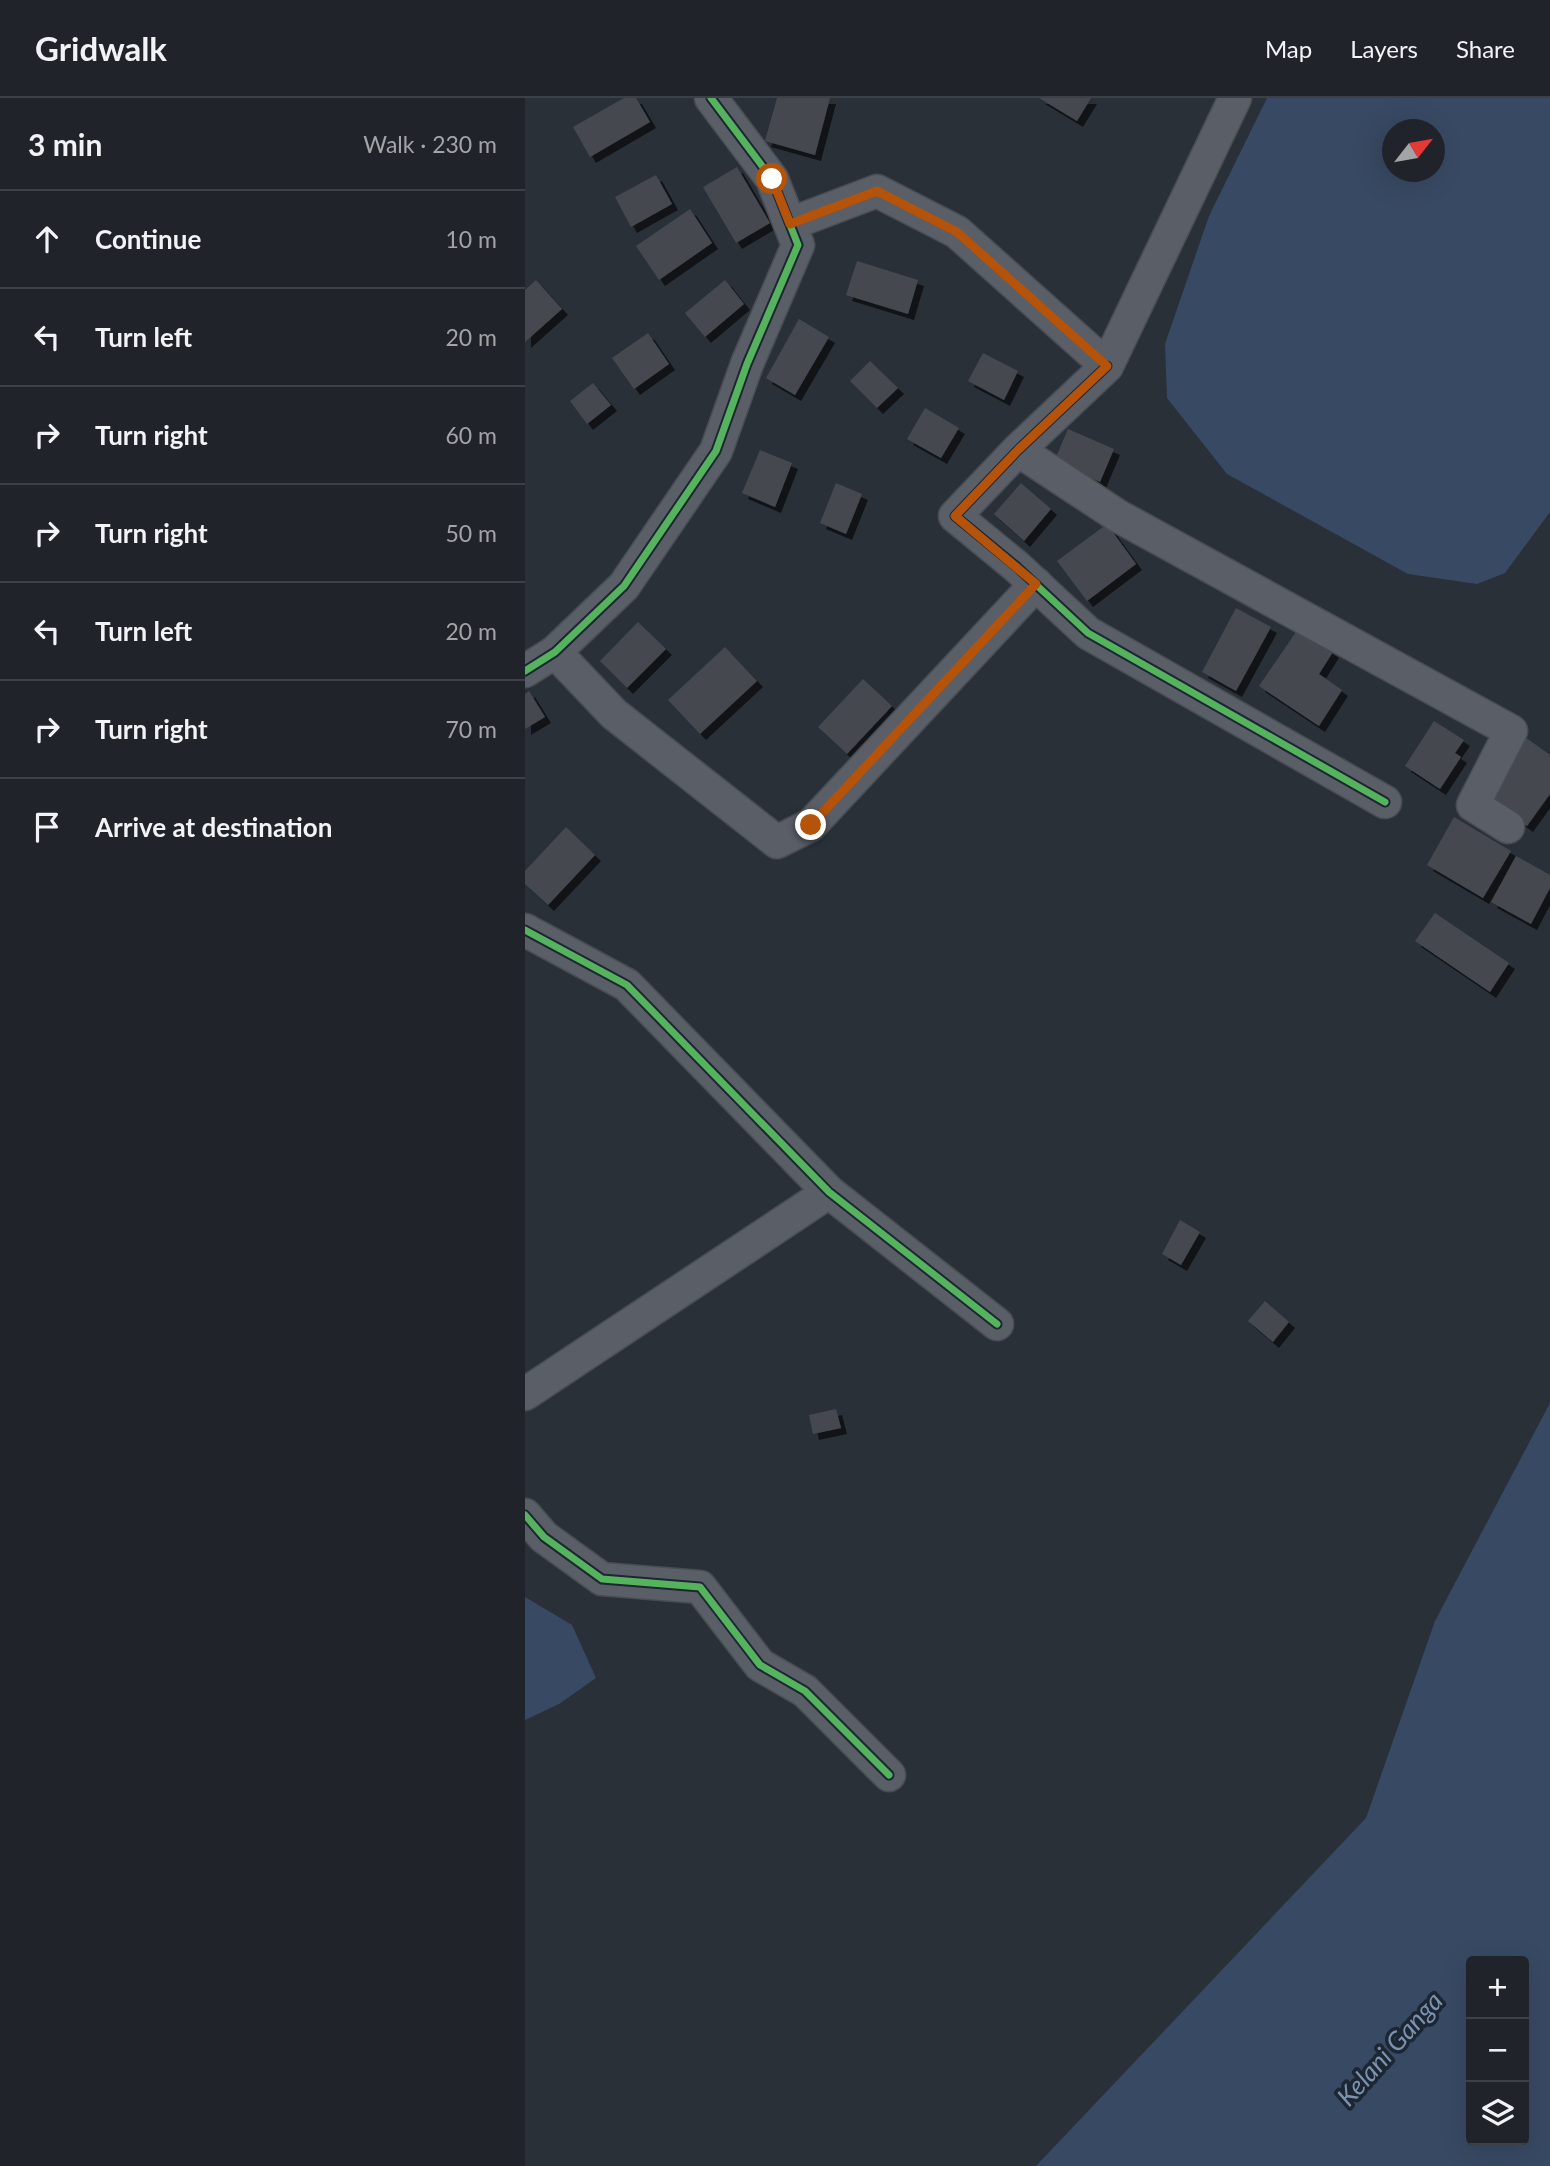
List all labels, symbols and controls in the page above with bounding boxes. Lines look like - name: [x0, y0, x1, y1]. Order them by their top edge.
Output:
- text: Gridwalk: [35, 28, 167, 68]
- text: Map: [1265, 34, 1312, 63]
- text: Layers: [1350, 34, 1418, 63]
- text: Share: [1456, 34, 1515, 63]
- north arrow: [1382, 119, 1445, 182]
- text: 3 min: [28, 126, 102, 162]
- text: Walk · 230 m: [363, 130, 497, 158]
- route start: [756, 163, 787, 194]
- icon: ahead: [28, 220, 66, 258]
- text: Continue: [95, 223, 201, 255]
- text: 10 m: [446, 225, 497, 253]
- icon: left: [28, 318, 66, 356]
- text: Turn left: [95, 321, 192, 353]
- text: 20 m: [446, 323, 497, 351]
- icon: right: [28, 416, 66, 454]
- text: Turn right: [95, 419, 208, 451]
- text: 60 m: [446, 421, 497, 449]
- icon: right: [28, 514, 66, 552]
- text: Turn right: [95, 517, 208, 549]
- text: 50 m: [446, 519, 497, 547]
- icon: left: [28, 612, 66, 650]
- text: Turn left: [95, 615, 192, 647]
- text: 20 m: [446, 617, 497, 645]
- icon: right: [28, 710, 66, 748]
- text: Turn right: [95, 713, 208, 745]
- text: 70 m: [446, 715, 497, 743]
- icon: arrive: [28, 808, 66, 846]
- route end: [795, 809, 826, 840]
- text: Arrive at destination: [95, 811, 332, 843]
- map controls: [1466, 1956, 1529, 2145]
- button: +: [1466, 1956, 1529, 2019]
- water label: Kelani Ganga: [1330, 1985, 1449, 2112]
- button: −: [1466, 2019, 1529, 2082]
- button: layers: [1466, 2082, 1529, 2145]

